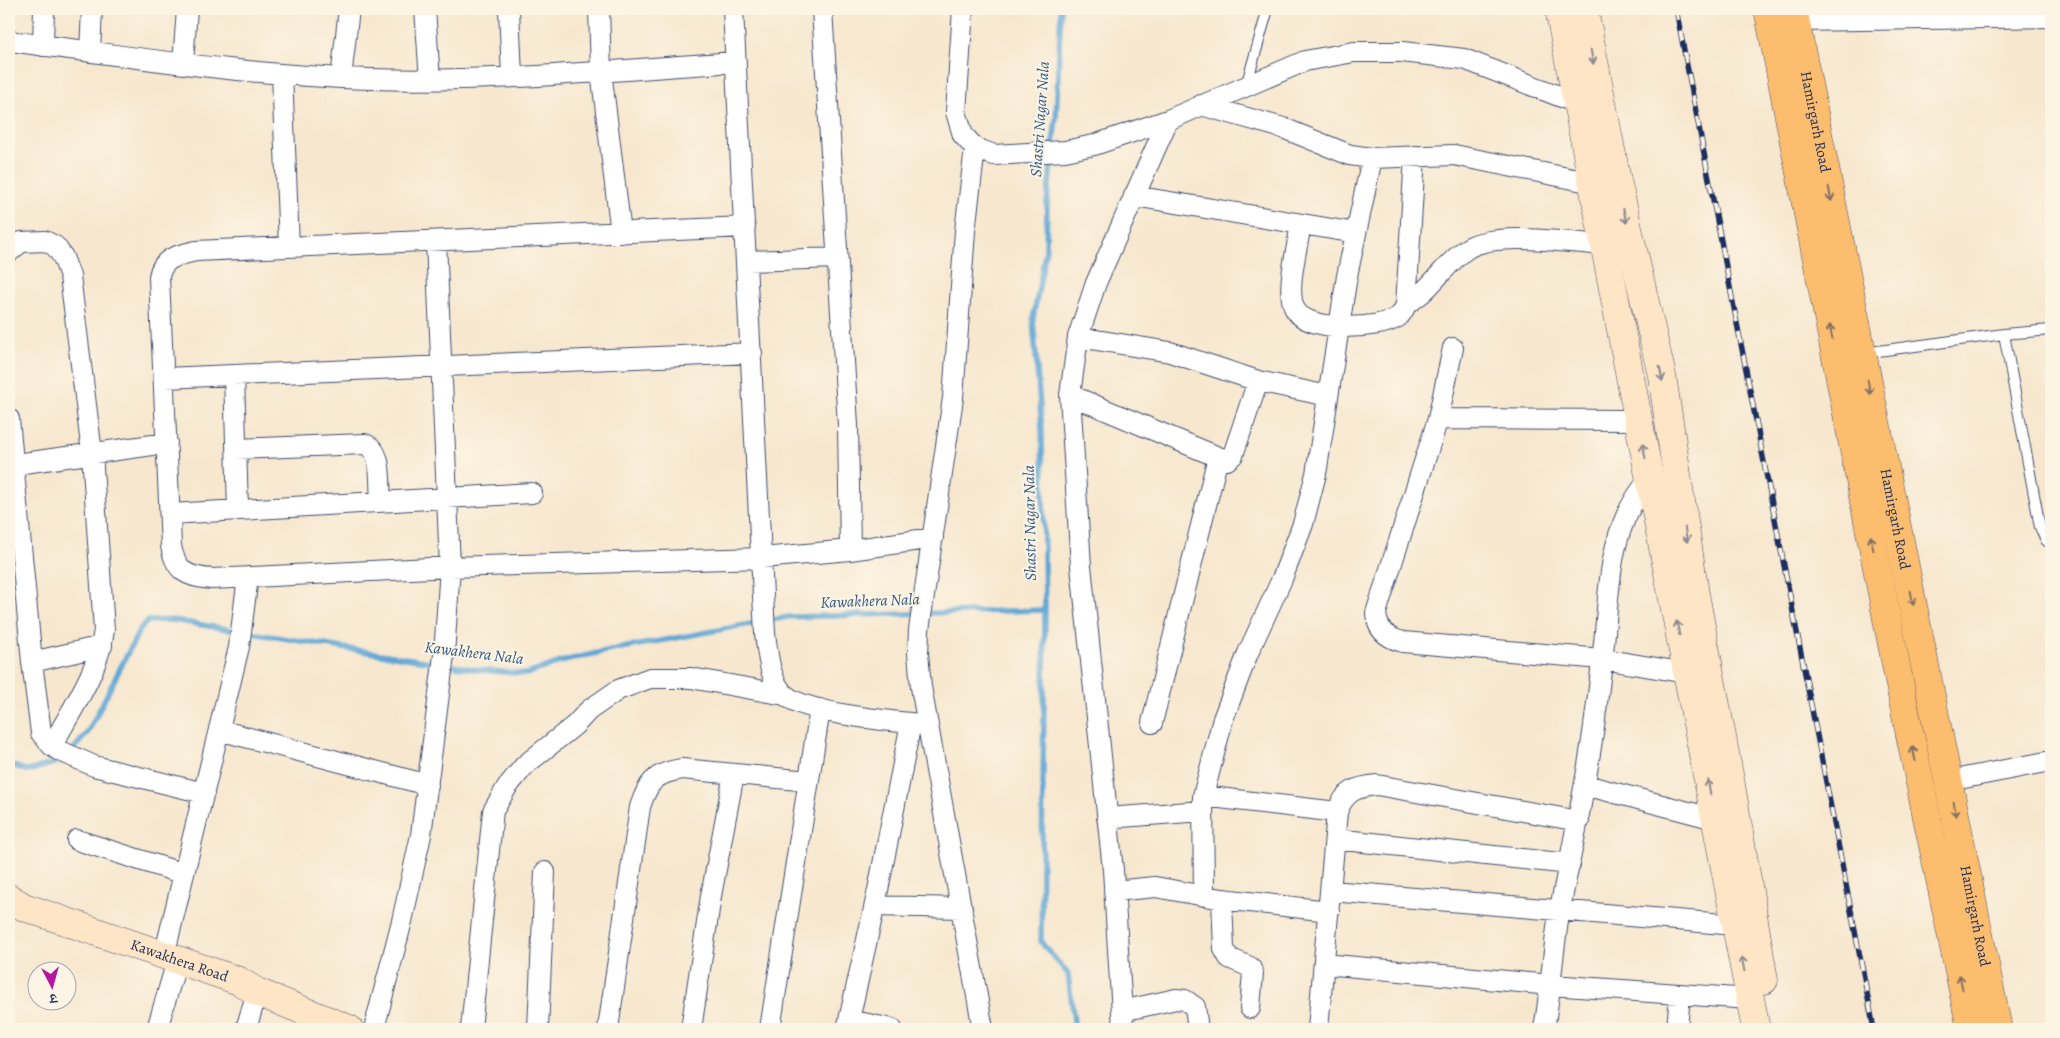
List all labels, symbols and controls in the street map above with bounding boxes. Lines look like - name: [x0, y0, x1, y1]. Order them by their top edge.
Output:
- one-way arrow: [1588, 48, 1598, 64]
- water label: Shastri Nagar Nala: [1025, 60, 1055, 178]
- street label: Hamirgarh Road: [1796, 69, 1836, 175]
- one-way arrow: [1826, 185, 1836, 201]
- one-way arrow: [1621, 207, 1630, 223]
- one-way arrow: [1826, 324, 1835, 340]
- one-way arrow: [1657, 366, 1666, 382]
- one-way arrow: [1865, 379, 1875, 395]
- one-way arrow: [1639, 444, 1649, 460]
- water label: Shastri Nagar Nala: [1018, 464, 1042, 581]
- street label: Hamirgarh Road: [1876, 466, 1916, 572]
- one-way arrow: [1682, 527, 1692, 543]
- one-way arrow: [1867, 535, 1876, 551]
- water label: Kawakhera Nala: [820, 588, 921, 614]
- one-way arrow: [1908, 590, 1917, 606]
- one-way arrow: [1673, 620, 1683, 636]
- water label: Kawakhera Nala: [423, 636, 525, 670]
- one-way arrow: [1908, 746, 1918, 762]
- one-way arrow: [1704, 780, 1713, 796]
- one-way arrow: [1950, 800, 1960, 816]
- street label: Hamirgarh Road: [1955, 863, 1995, 969]
- street label: Kawakhera Road: [128, 934, 232, 987]
- one-way arrow: [1738, 957, 1748, 973]
- north arrow: [28, 960, 78, 1010]
- one-way arrow: [1955, 974, 1965, 990]
- text: उ: [48, 989, 59, 1008]

